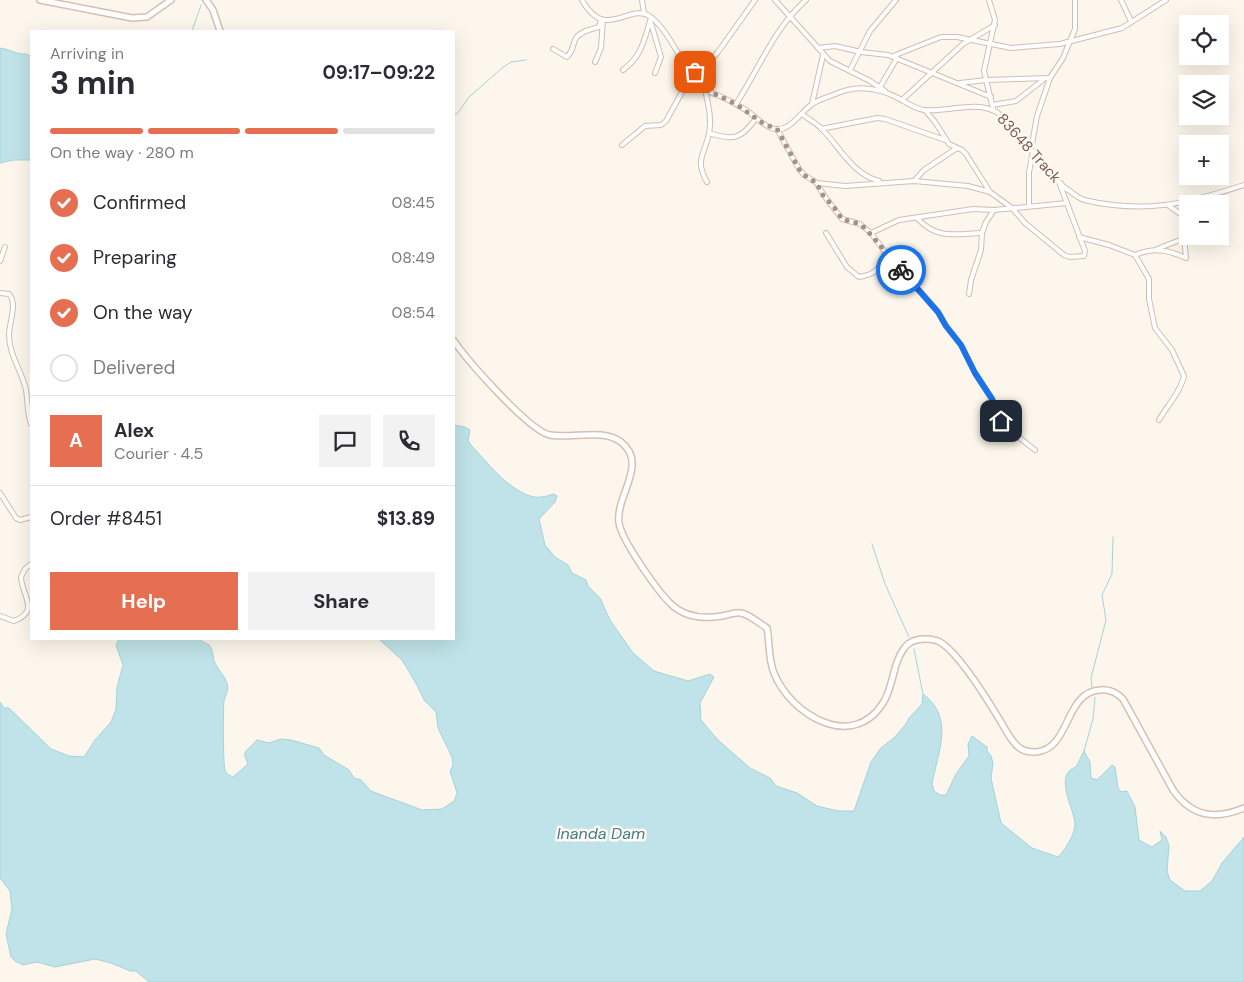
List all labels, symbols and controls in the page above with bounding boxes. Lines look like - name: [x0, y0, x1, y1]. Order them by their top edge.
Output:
- map controls: [1179, 15, 1229, 245]
- button: locate: [1179, 15, 1229, 65]
- text: Arriving in: [50, 43, 124, 64]
- pin: [674, 51, 716, 93]
- icon: bag: [681, 58, 709, 86]
- text: 09:17–09:22: [322, 60, 435, 85]
- text: 3 min: [50, 62, 135, 104]
- button: layers: [1179, 75, 1229, 125]
- street label: 83648 Track: [992, 109, 1066, 187]
- button: +: [1179, 135, 1229, 185]
- text: On the way · 280 m: [50, 142, 194, 163]
- icon: check: [50, 189, 78, 217]
- text: Confirmed: [93, 190, 186, 215]
- text: 08:45: [392, 192, 435, 213]
- button: −: [1179, 195, 1229, 245]
- icon: check: [50, 244, 78, 272]
- text: Preparing: [93, 245, 177, 270]
- courier: [876, 245, 926, 295]
- text: 08:49: [391, 247, 435, 268]
- icon: bike: [887, 256, 915, 284]
- icon: check: [50, 299, 78, 327]
- text: On the way: [93, 300, 193, 325]
- text: 08:54: [392, 302, 435, 323]
- text: Delivered: [93, 355, 175, 380]
- pin: [980, 400, 1022, 442]
- icon: home: [987, 407, 1015, 435]
- button: chat: [319, 415, 371, 467]
- button: phone: [383, 415, 435, 467]
- text: Alex: [114, 418, 154, 443]
- text: A: [69, 428, 83, 453]
- text: Courier · 4.5: [114, 443, 203, 464]
- text: Order #8451: [50, 506, 162, 531]
- text: $13.89: [377, 506, 435, 531]
- button: Help: [50, 572, 238, 630]
- button: Share: [248, 572, 435, 630]
- water label: Inanda Dam: [557, 823, 645, 844]

